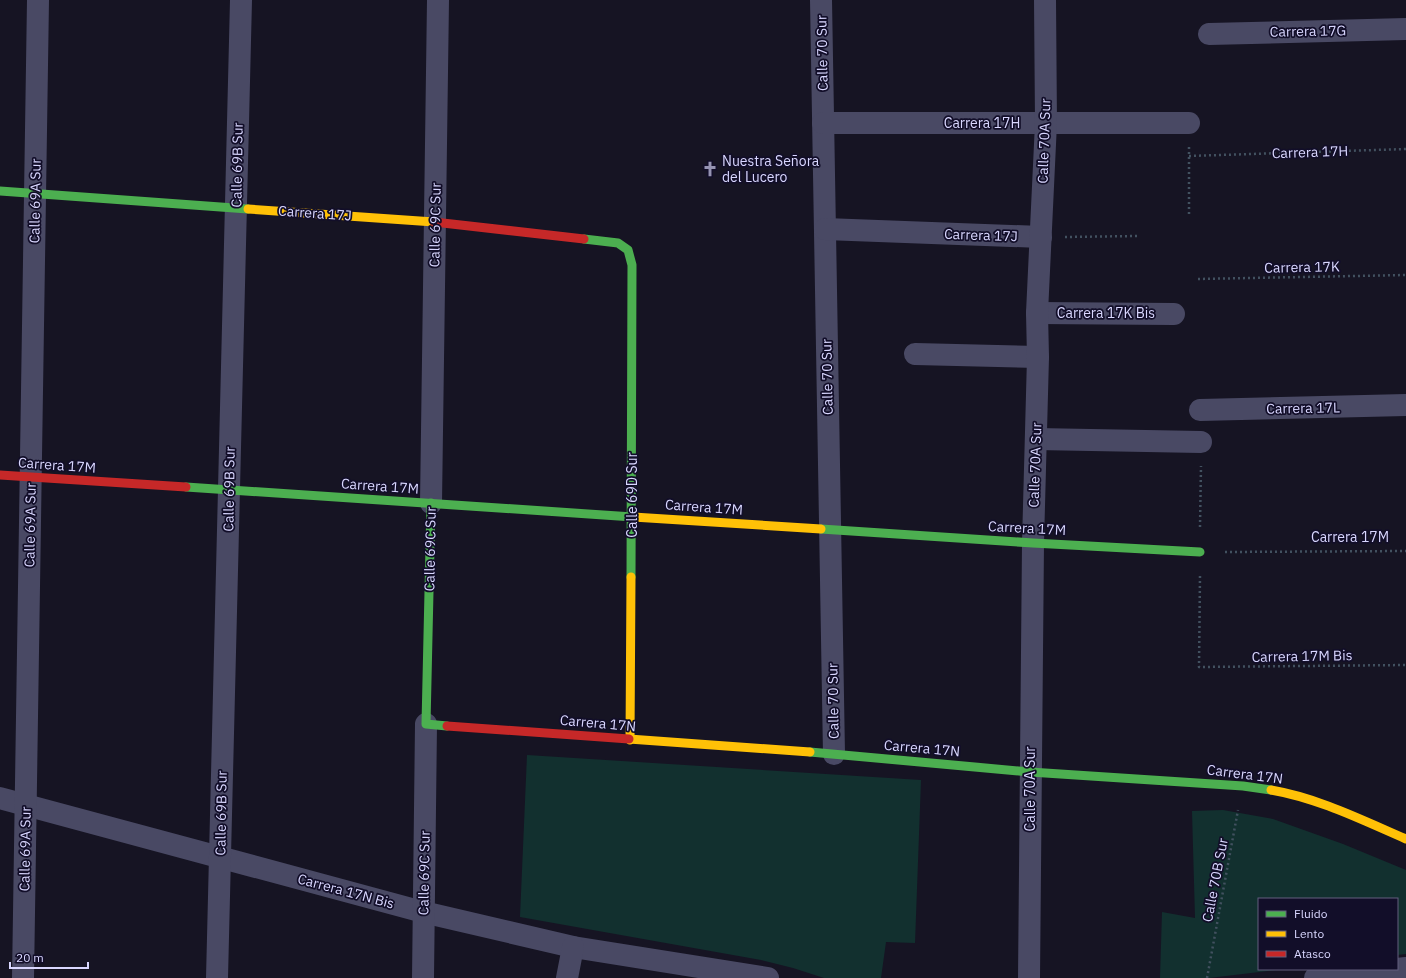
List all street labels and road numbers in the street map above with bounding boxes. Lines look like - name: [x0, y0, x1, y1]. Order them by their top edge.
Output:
- street label: Calle 70 Sur: [812, 15, 832, 91]
- street label: Carrera 17G: [1270, 21, 1346, 41]
- street label: Calle 70A Sur: [1034, 98, 1054, 184]
- street label: Carrera 17H: [944, 114, 1020, 132]
- street label: Calle 69B Sur: [227, 122, 247, 208]
- street label: Carrera 17H: [1271, 142, 1349, 162]
- street label: Calle 69A Sur: [25, 158, 45, 244]
- street label: Calle 69C Sur: [425, 182, 445, 268]
- street label: Carrera 17J: [278, 201, 352, 225]
- street label: Carrera 17J: [944, 225, 1018, 245]
- street label: Carrera 17K: [1264, 257, 1340, 277]
- street label: Carrera 17K Bis: [1057, 304, 1155, 322]
- street label: Calle 70 Sur: [817, 339, 837, 415]
- street label: Carrera 17L: [1266, 398, 1340, 418]
- street label: Calle 70A Sur: [1025, 422, 1045, 508]
- street label: Calle 69B Sur: [219, 446, 239, 532]
- street label: Calle 69D Sur: [623, 452, 641, 538]
- street label: Carrera 17M: [17, 453, 97, 477]
- street label: Carrera 17M: [340, 474, 420, 498]
- street label: Calle 69A Sur: [20, 482, 40, 568]
- street label: Carrera 17M: [664, 495, 744, 519]
- street label: Calle 69C Sur: [420, 506, 440, 592]
- street label: Carrera 17M: [988, 517, 1066, 539]
- street label: Carrera 17M: [1311, 528, 1389, 546]
- street label: Carrera 17M Bis: [1251, 646, 1353, 666]
- street label: Calle 70 Sur: [823, 663, 843, 739]
- street label: Carrera 17N: [559, 711, 637, 735]
- street label: Carrera 17N: [883, 736, 961, 760]
- street label: Calle 70A Sur: [1021, 746, 1039, 832]
- street label: Carrera 17N: [1206, 760, 1284, 788]
- street label: Calle 69B Sur: [211, 770, 231, 856]
- street label: Calle 69A Sur: [15, 806, 35, 892]
- street label: Calle 69C Sur: [414, 830, 434, 916]
- street label: Calle 70B Sur: [1198, 836, 1232, 924]
- street label: Carrera 17N Bis: [296, 869, 397, 913]

